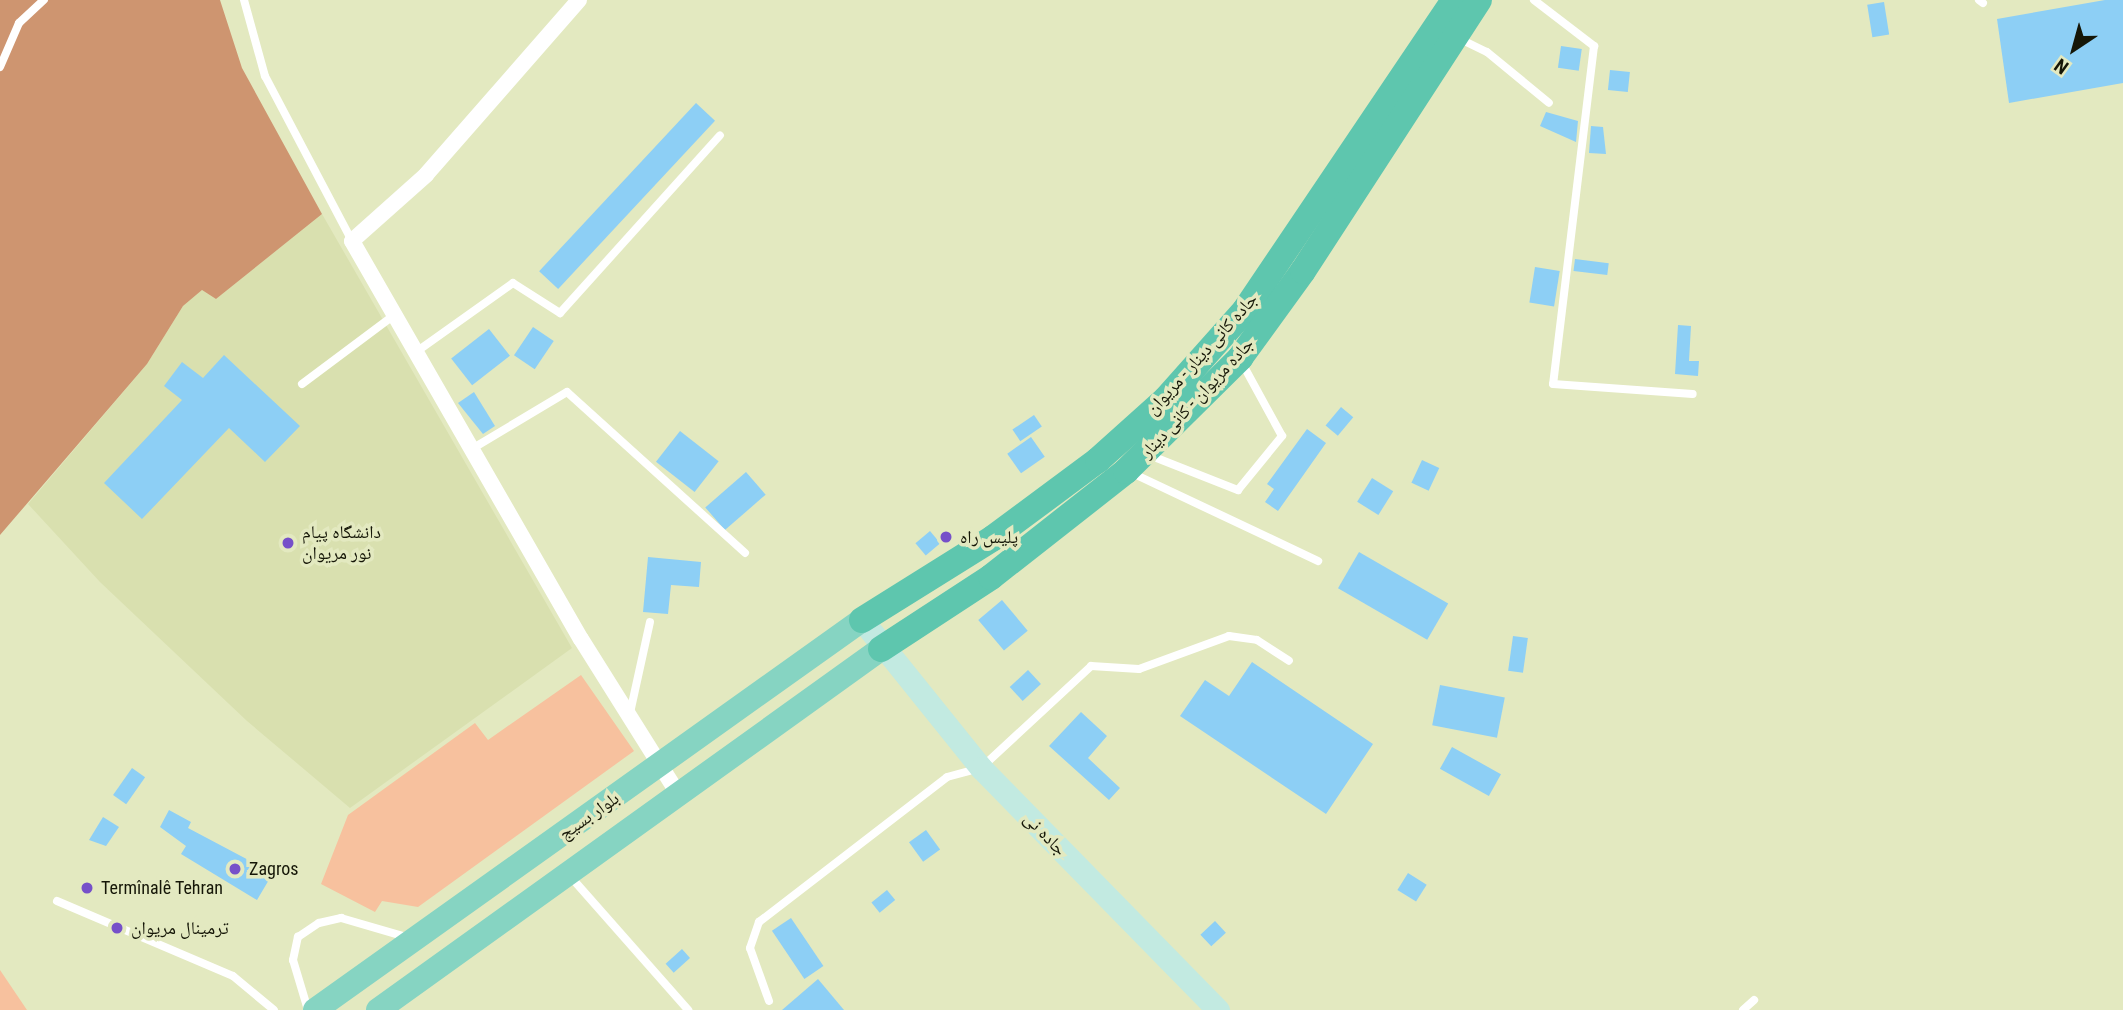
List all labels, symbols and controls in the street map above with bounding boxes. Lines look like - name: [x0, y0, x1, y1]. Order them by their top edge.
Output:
- north arrow: [2039, 14, 2109, 84]
- text: N: [2050, 54, 2073, 79]
- street label: جاده کانی دینار - مریوان: [1142, 289, 1262, 419]
- street label: جاده مریوان - کانی دینار: [1136, 333, 1258, 463]
- place label: دانشگاه پیام نور مریوان: [302, 522, 381, 564]
- place label: پلیس راه: [960, 526, 1018, 548]
- marker: پلیس راه: [938, 529, 954, 545]
- marker: دانشگاه پیام نور مریوان: [280, 535, 296, 551]
- street label: بلوار بسیج: [555, 788, 623, 844]
- street label: جاده نی: [1019, 808, 1071, 860]
- place label: Zagros: [249, 858, 298, 880]
- marker: Zagros: [227, 861, 243, 877]
- place label: Termînalê Tehran: [101, 877, 223, 899]
- marker: Termînalê Tehran: [79, 880, 95, 896]
- place label: ترمینال مریوان: [131, 917, 229, 939]
- marker: ترمینال مریوان: [109, 920, 125, 936]

